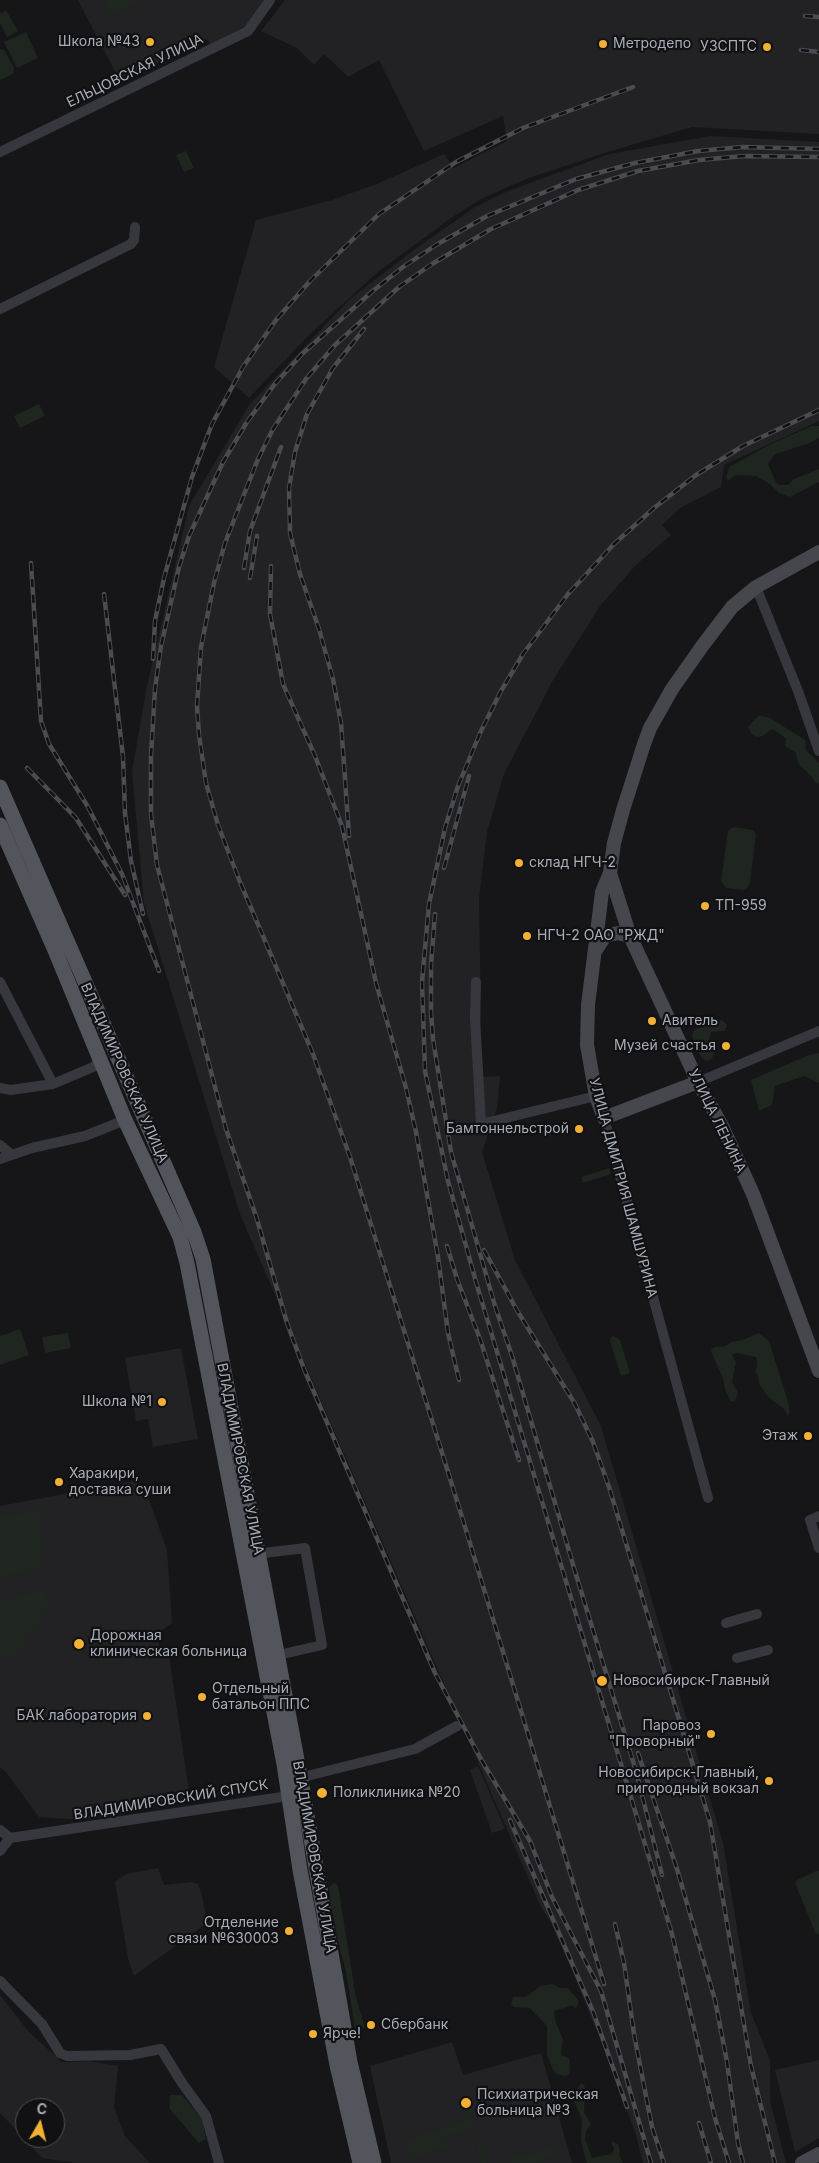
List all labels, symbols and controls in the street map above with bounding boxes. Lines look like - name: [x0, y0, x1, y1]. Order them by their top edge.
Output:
- street label: ЕЛЬЦОВСКАЯ УЛИЦА: [64, 31, 206, 111]
- place label: Школа №43: [58, 34, 140, 50]
- marker: Школа №43: [144, 36, 156, 48]
- place label: Метродепо: [613, 36, 691, 52]
- marker: Метродепо: [597, 38, 609, 50]
- place label: УЗСПТС: [700, 39, 757, 55]
- marker: УЗСПТС: [761, 41, 773, 53]
- place label: склад НГЧ-2: [529, 855, 616, 871]
- marker: склад НГЧ-2: [513, 857, 525, 869]
- place label: ТП-959: [715, 898, 767, 914]
- marker: ТП-959: [699, 900, 711, 912]
- place label: НГЧ-2 ОАО "РЖД": [537, 928, 665, 944]
- marker: НГЧ-2 ОАО "РЖД": [521, 930, 533, 942]
- street label: ВЛАДИМИРОВСКАЯ УЛИЦА: [77, 980, 171, 1166]
- place label: Авитель: [662, 1013, 718, 1029]
- marker: Авитель: [646, 1015, 658, 1027]
- place label: Музей счастья: [614, 1038, 716, 1054]
- marker: Музей счастья: [720, 1040, 732, 1052]
- street label: УЛИЦА ЛЕНИНА: [685, 1066, 749, 1176]
- street label: УЛИЦА ДМИТРИЯ ШАМШУРИНА: [585, 1076, 661, 1300]
- place label: Бамтоннельстрой: [446, 1121, 569, 1137]
- marker: Бамтоннельстрой: [573, 1123, 585, 1135]
- street label: ВЛАДИМИРОВСКАЯ УЛИЦА: [213, 1362, 267, 1556]
- place label: Школа №1: [82, 1394, 152, 1410]
- marker: Школа №1: [156, 1396, 168, 1408]
- place label: Этаж: [762, 1428, 798, 1444]
- marker: Этаж: [802, 1430, 814, 1442]
- place label: Харакири, доставка суши: [69, 1466, 171, 1498]
- marker: Харакири, доставка суши: [53, 1476, 65, 1488]
- place label: Дорожная клиническая больница: [90, 1628, 247, 1660]
- marker: Дорожная клиническая больница: [72, 1637, 86, 1651]
- place label: Новосибирск-Главный: [613, 1673, 770, 1689]
- marker: Новосибирск-Главный: [595, 1674, 609, 1688]
- place label: Отдельный батальон ППС: [212, 1681, 310, 1714]
- marker: Отдельный батальон ППС: [196, 1691, 208, 1703]
- place label: БАК лаборатория: [16, 1708, 137, 1724]
- marker: БАК лаборатория: [141, 1710, 153, 1722]
- place label: Паровоз "Проворный": [609, 1718, 701, 1750]
- marker: Паровоз "Проворный": [705, 1728, 717, 1740]
- street label: ВЛАДИМИРОВСКАЯ УЛИЦА: [289, 1759, 339, 1955]
- place label: Новосибирск-Главный, пригородный вокзал: [598, 1765, 759, 1798]
- marker: Новосибирск-Главный, пригородный вокзал: [763, 1775, 775, 1787]
- street label: ВЛАДИМИРОВСКИЙ СПУСК: [73, 1776, 269, 1824]
- place label: Поликлиника №20: [333, 1785, 461, 1801]
- marker: Поликлиника №20: [315, 1786, 329, 1800]
- place label: Отделение связи №630003: [168, 1915, 279, 1948]
- marker: Отделение связи №630003: [283, 1925, 295, 1937]
- place label: Сбербанк: [381, 2017, 448, 2033]
- marker: Сбербанк: [365, 2019, 377, 2031]
- place label: Ярче!: [323, 2026, 361, 2042]
- marker: Ярче!: [307, 2028, 319, 2040]
- place label: Психиатрическая больница №3: [477, 2087, 599, 2120]
- marker: Психиатрическая больница №3: [459, 2096, 473, 2110]
- north arrow: [15, 2098, 65, 2148]
- text: С: [36, 2100, 48, 2118]

